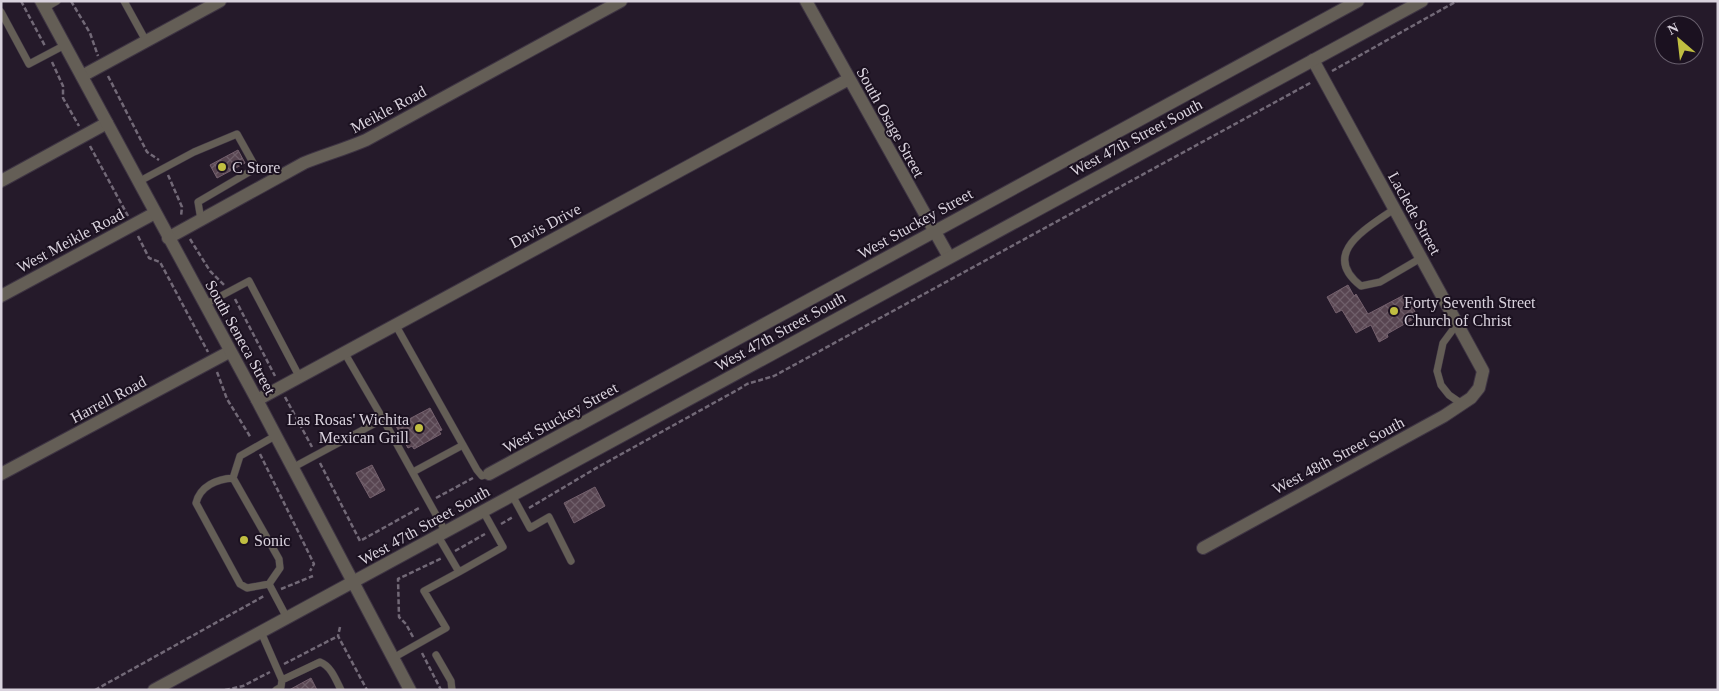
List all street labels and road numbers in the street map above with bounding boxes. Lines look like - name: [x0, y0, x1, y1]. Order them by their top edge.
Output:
- street label: South Osage Street: [853, 64, 928, 181]
- street label: Meikle Road: [348, 82, 429, 136]
- street label: West 47th Street South: [1067, 95, 1205, 179]
- street label: Laclede Street: [1385, 169, 1445, 258]
- street label: West Stuckey Street: [855, 185, 977, 263]
- street label: Davis Drive: [507, 200, 584, 251]
- street label: West Meikle Road: [14, 205, 127, 276]
- street label: South Seneca Street: [202, 277, 279, 398]
- street label: West 47th Street South: [712, 288, 849, 374]
- street label: Harrell Road: [68, 372, 149, 426]
- street label: West Stuckey Street: [500, 379, 622, 457]
- street label: West 48th Street South: [1269, 413, 1407, 497]
- street label: West 47th Street South: [356, 482, 493, 568]

